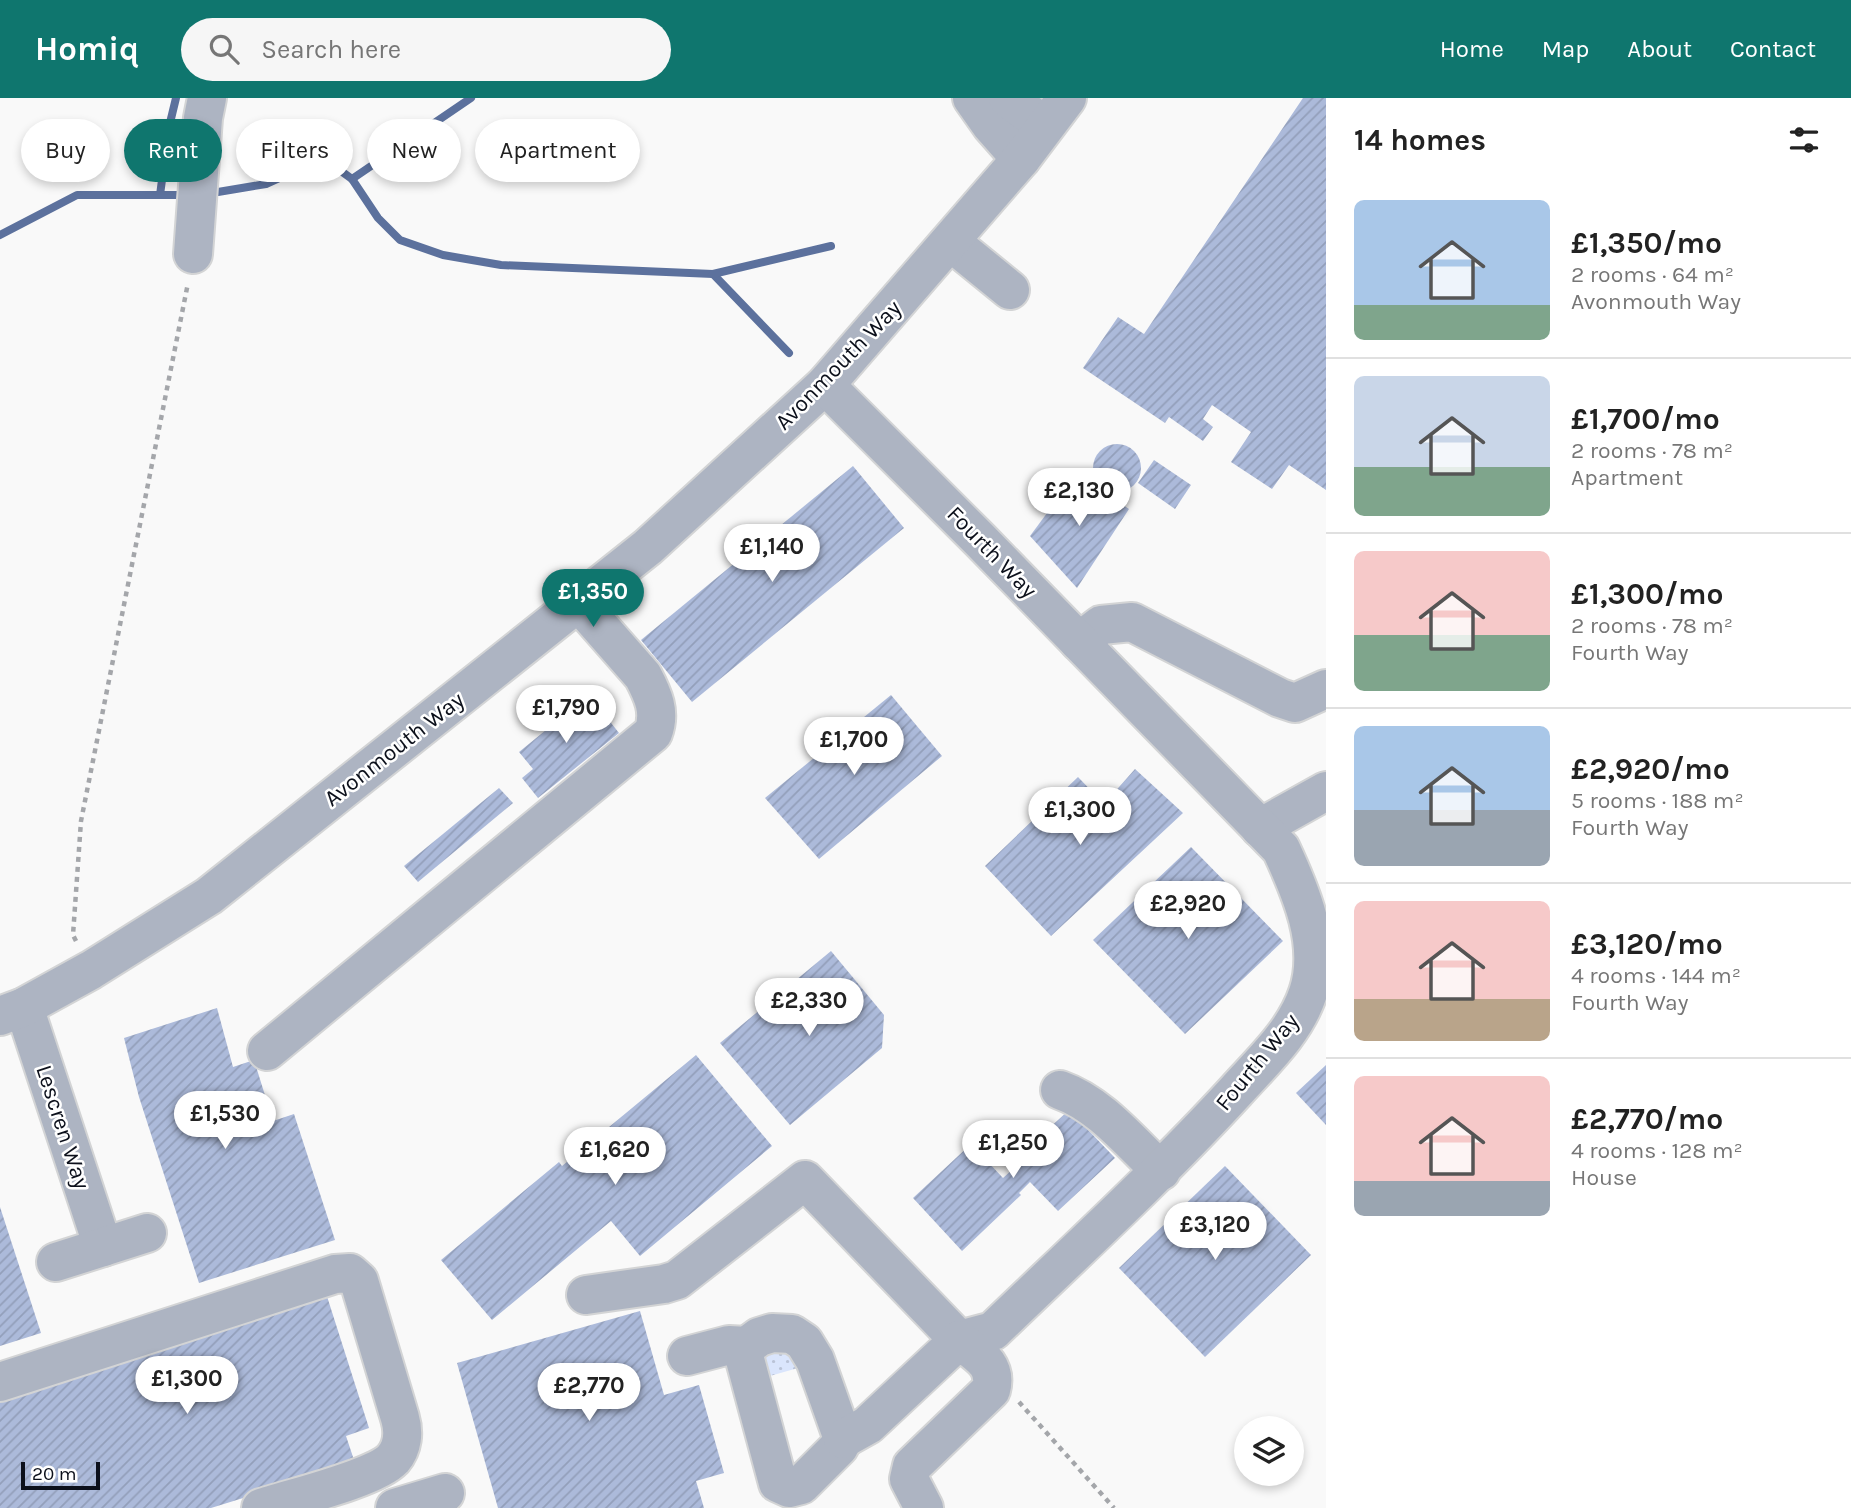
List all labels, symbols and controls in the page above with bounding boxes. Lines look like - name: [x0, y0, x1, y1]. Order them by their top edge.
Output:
- search box: [181, 18, 671, 81]
- text: Homiq: [35, 30, 139, 68]
- icon: search: [205, 30, 243, 68]
- text: Search here: [261, 34, 401, 65]
- text: Home: [1440, 35, 1504, 63]
- text: Map: [1542, 35, 1589, 63]
- text: About: [1627, 35, 1692, 63]
- text: Contact: [1730, 35, 1816, 63]
- chip: Buy: [21, 119, 110, 182]
- chip: Rent: [124, 119, 222, 182]
- chip: Filters: [236, 119, 353, 182]
- chip: New: [367, 119, 461, 182]
- chip: Apartment: [475, 119, 640, 182]
- icon: filters: [1785, 121, 1823, 159]
- text: 14 homes: [1354, 122, 1486, 158]
- text: £1,350/mo: [1571, 225, 1722, 261]
- icon: home: [1410, 228, 1494, 312]
- text: 2 rooms · 64 m²: [1571, 261, 1734, 288]
- text: Avonmouth Way: [1571, 288, 1741, 315]
- street label: Avonmouth Way: [769, 294, 907, 435]
- text: £1,700/mo: [1571, 401, 1720, 437]
- icon: home: [1410, 404, 1494, 488]
- text: 2 rooms · 78 m²: [1571, 437, 1733, 464]
- text: Apartment: [1571, 464, 1683, 491]
- pin: £2,130: [1022, 468, 1136, 528]
- text: £2,130: [1044, 477, 1114, 504]
- street label: Fourth Way: [942, 500, 1043, 604]
- pin: £1,140: [715, 524, 829, 584]
- text: £1,140: [740, 533, 804, 560]
- pin: £1,350: [536, 570, 650, 629]
- text: £1,300/mo: [1571, 576, 1724, 612]
- text: £1,350: [558, 578, 628, 605]
- icon: home: [1410, 579, 1494, 663]
- text: 2 rooms · 78 m²: [1571, 612, 1733, 639]
- text: Fourth Way: [1571, 639, 1688, 666]
- street label: Avonmouth Way: [319, 686, 469, 812]
- pin: £1,790: [509, 686, 623, 745]
- text: £1,790: [532, 694, 600, 721]
- pin: £1,700: [797, 718, 911, 777]
- text: £1,700: [820, 726, 888, 753]
- text: £2,920/mo: [1571, 751, 1730, 787]
- icon: home: [1410, 754, 1494, 838]
- text: 5 rooms · 188 m²: [1571, 787, 1744, 814]
- pin: £1,300: [1023, 788, 1137, 847]
- text: £1,300: [1044, 796, 1116, 823]
- text: Fourth Way: [1571, 814, 1688, 841]
- pin: £2,920: [1131, 882, 1245, 941]
- text: £2,920: [1150, 890, 1226, 917]
- text: £3,120/mo: [1571, 926, 1723, 962]
- icon: home: [1410, 929, 1494, 1013]
- text: 4 rooms · 144 m²: [1571, 962, 1741, 989]
- pin: £2,330: [752, 978, 866, 1038]
- text: £2,330: [771, 987, 847, 1014]
- text: Fourth Way: [1571, 989, 1688, 1016]
- street label: Fourth Way: [1210, 1008, 1305, 1116]
- street label: Lescren Way: [30, 1061, 96, 1193]
- pin: £1,530: [168, 1091, 282, 1151]
- text: £1,530: [190, 1100, 260, 1127]
- text: £2,770/mo: [1571, 1101, 1723, 1137]
- icon: home: [1410, 1104, 1494, 1188]
- pin: £1,250: [956, 1121, 1070, 1180]
- pin: £1,620: [558, 1128, 672, 1187]
- text: £1,250: [978, 1129, 1048, 1156]
- text: £1,620: [580, 1136, 650, 1163]
- text: 4 rooms · 128 m²: [1571, 1137, 1743, 1164]
- text: House: [1571, 1164, 1637, 1191]
- pin: £3,120: [1158, 1202, 1272, 1262]
- text: £3,120: [1180, 1211, 1250, 1238]
- pin: £1,300: [130, 1356, 244, 1416]
- pin: £2,770: [532, 1364, 646, 1423]
- text: £1,300: [151, 1365, 223, 1392]
- text: £2,770: [553, 1372, 625, 1399]
- map controls: [1234, 1416, 1304, 1486]
- button: layers: [1234, 1416, 1304, 1486]
- scale bar: [21, 1459, 100, 1491]
- text: 20 m: [32, 1463, 77, 1485]

